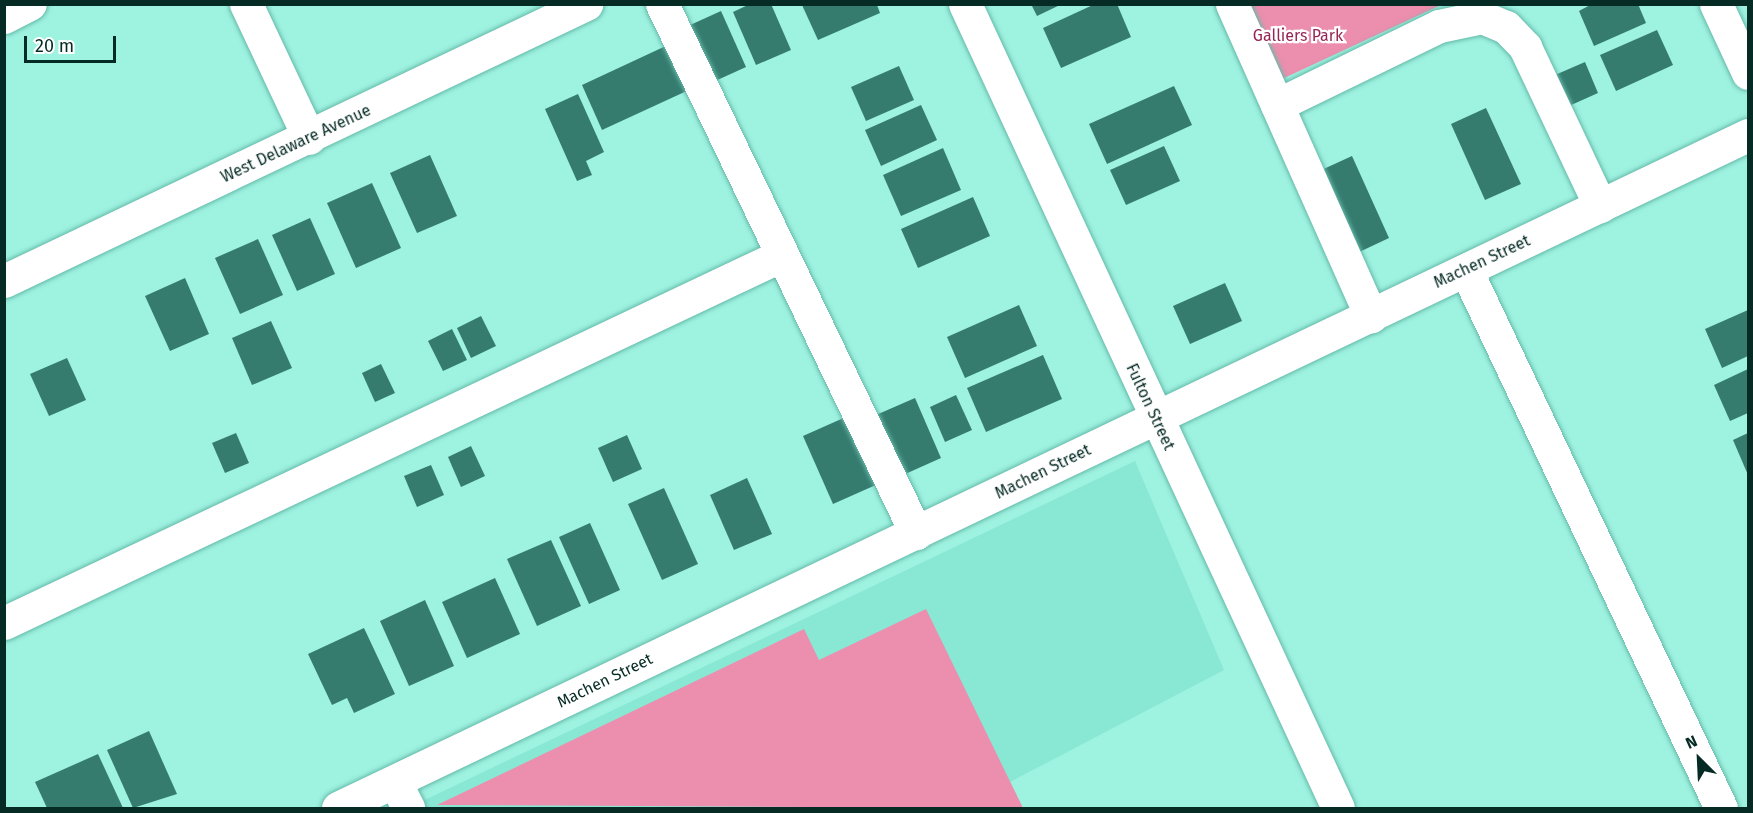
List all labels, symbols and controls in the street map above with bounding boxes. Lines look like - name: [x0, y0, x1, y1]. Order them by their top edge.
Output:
- scale bar: [27, 24, 118, 62]
- park label: Galliers Park: [1253, 26, 1343, 46]
- text: 20 m: [35, 35, 74, 57]
- street label: West Delaware Avenue: [218, 101, 374, 187]
- street label: Machen Street: [1431, 231, 1533, 293]
- street label: Fulton Street: [1122, 361, 1178, 453]
- street label: Machen Street: [992, 441, 1094, 503]
- street label: Machen Street: [554, 650, 656, 712]
- north arrow: [1669, 729, 1729, 789]
- text: N: [1683, 731, 1700, 753]

